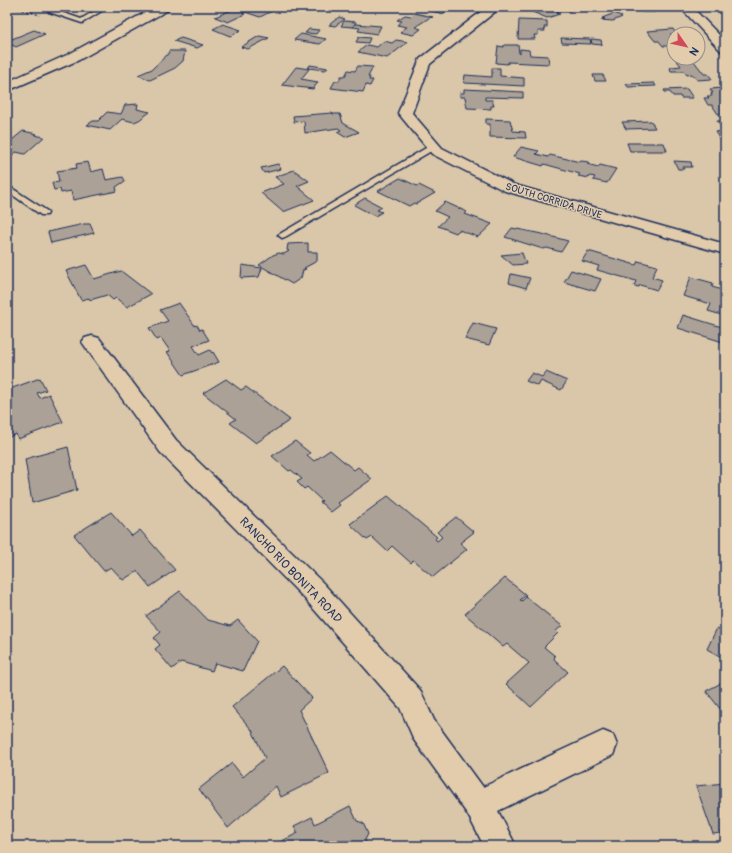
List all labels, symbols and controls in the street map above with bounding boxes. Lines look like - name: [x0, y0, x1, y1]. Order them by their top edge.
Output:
- north arrow: [666, 26, 706, 66]
- text: N: [686, 45, 701, 58]
- street label: SOUTH CORRIDA DRIVE: [504, 181, 603, 221]
- street label: RANCHO RIO BONITA ROAD: [236, 514, 345, 627]

